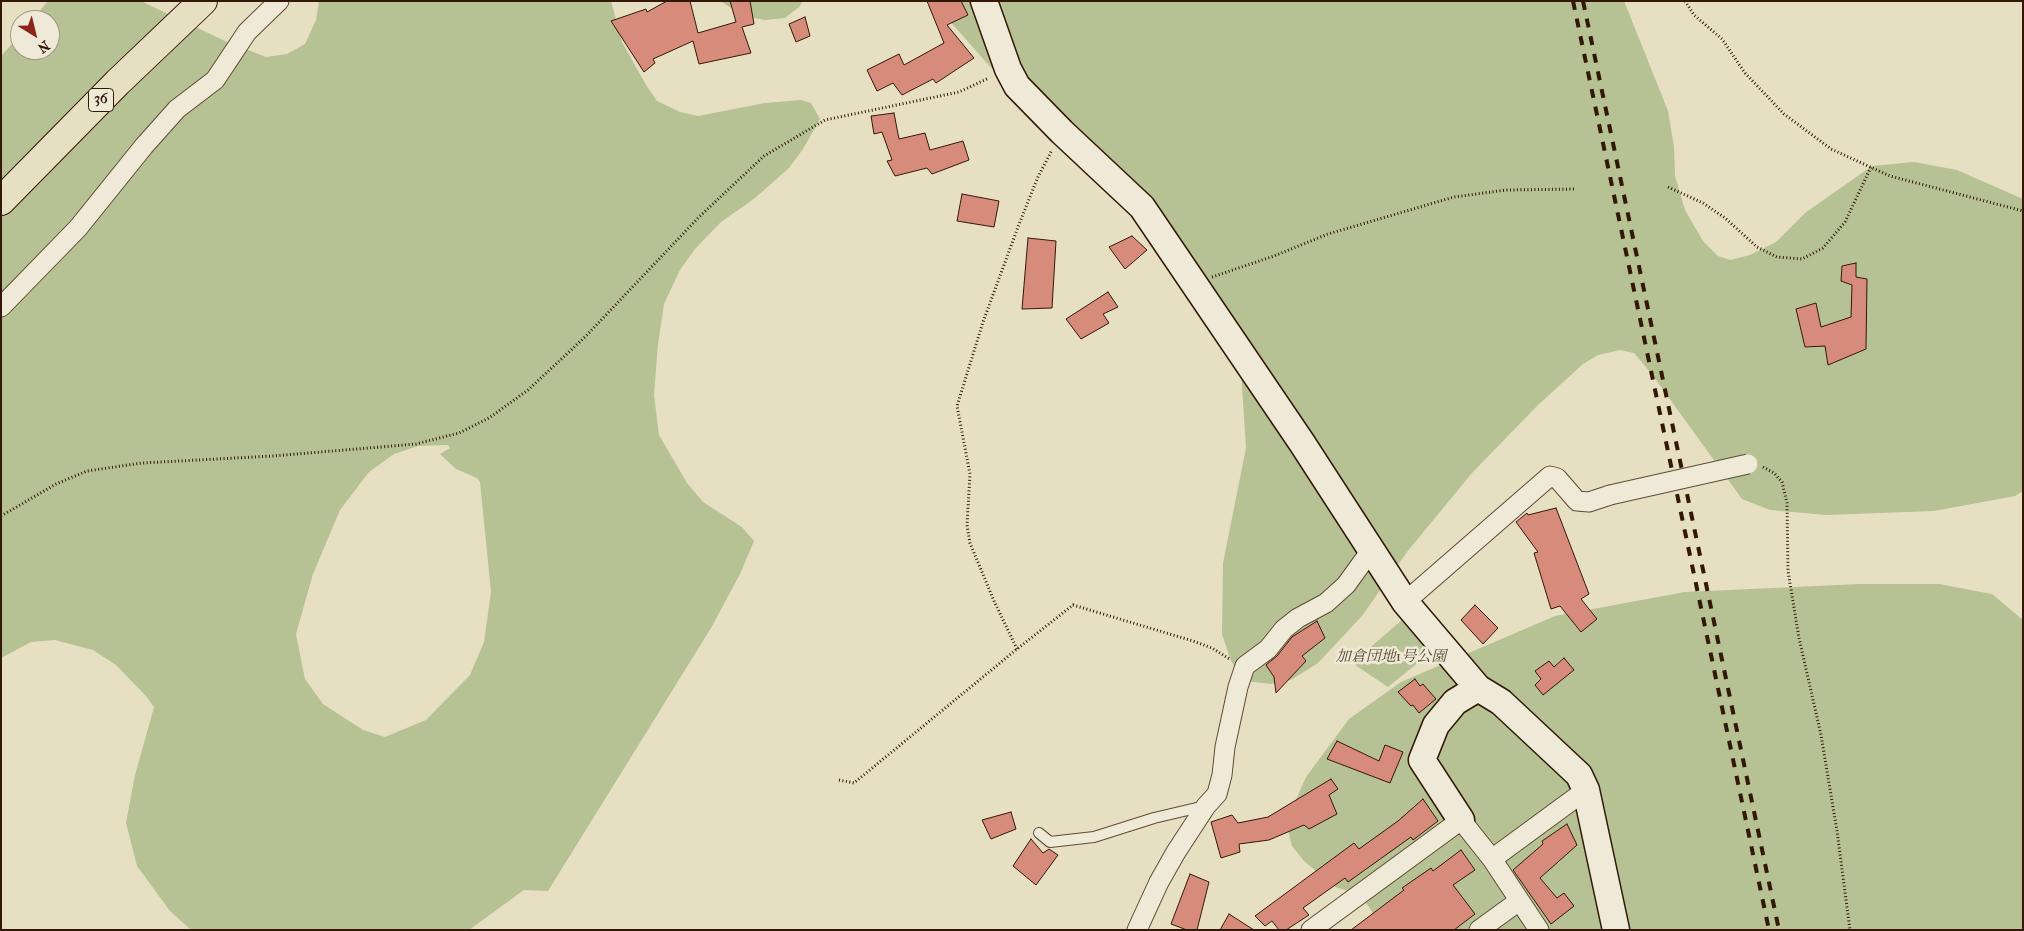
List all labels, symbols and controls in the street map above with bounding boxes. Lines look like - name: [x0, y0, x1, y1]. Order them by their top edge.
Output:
- north arrow: [10, 10, 60, 60]
- text: N: [34, 37, 53, 57]
- road number: 36: [88, 88, 114, 112]
- park label: 加倉団地1号公園: [1336, 648, 1446, 666]

